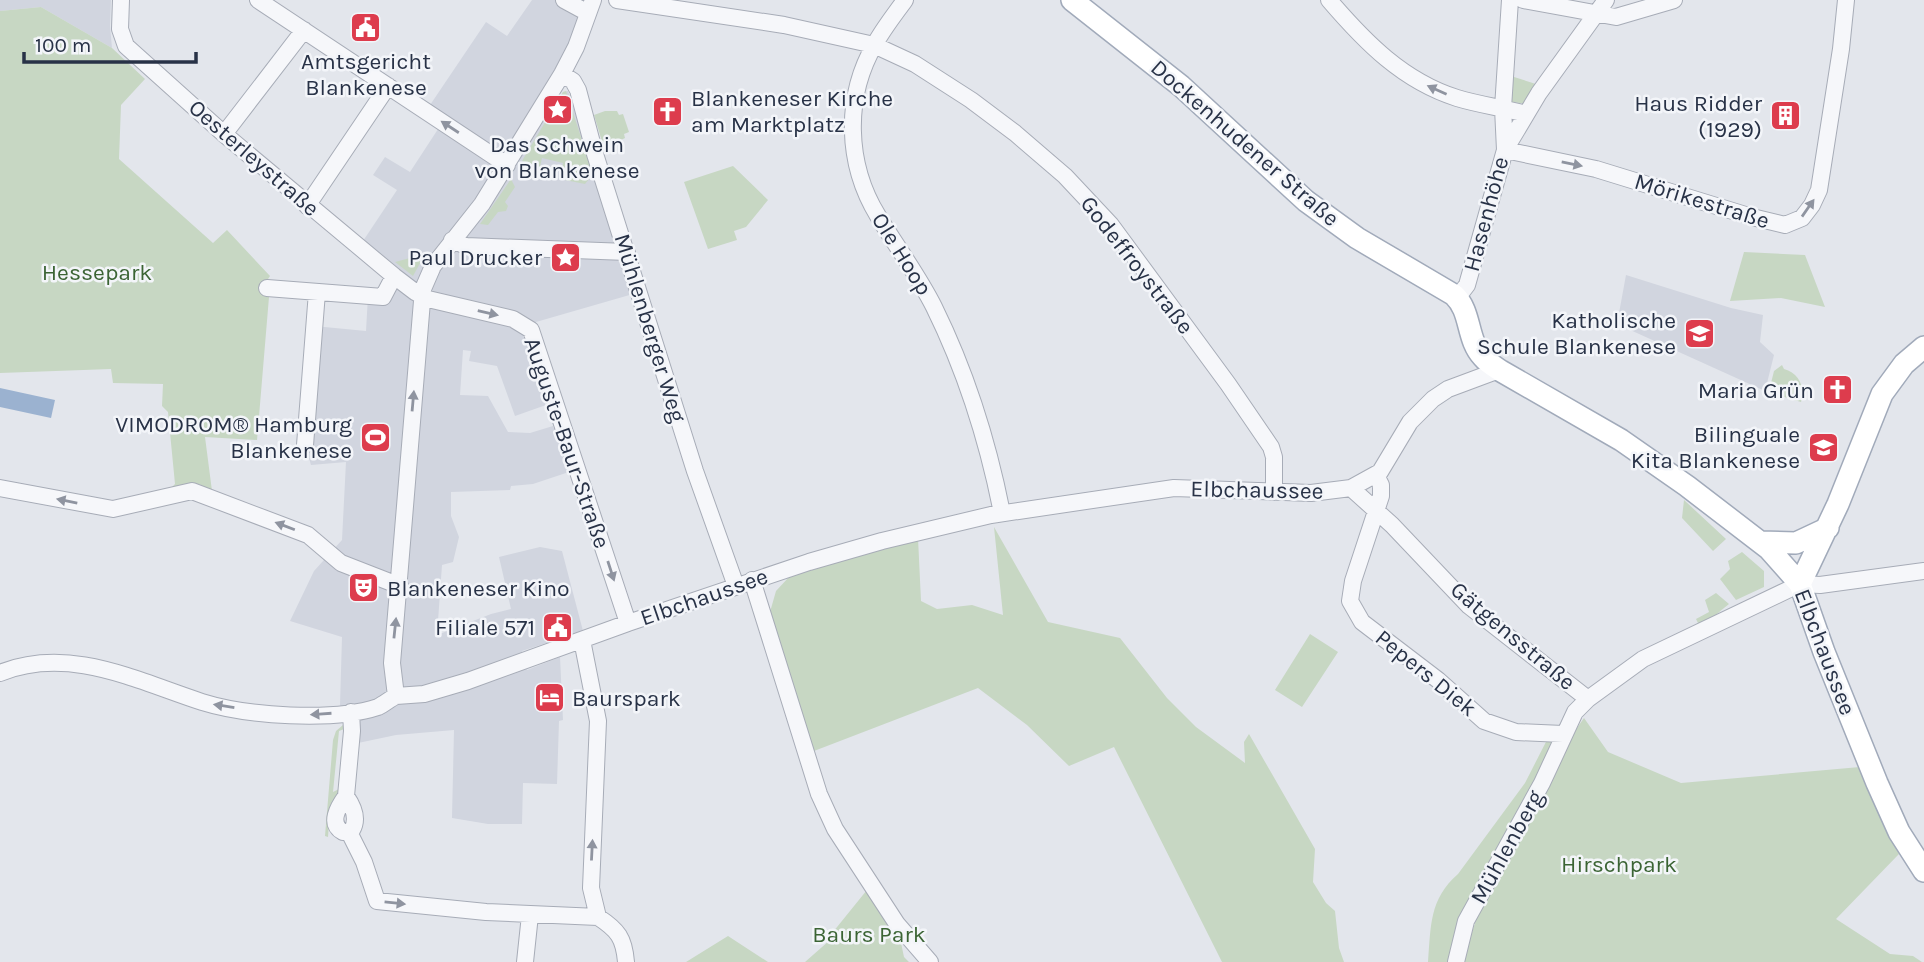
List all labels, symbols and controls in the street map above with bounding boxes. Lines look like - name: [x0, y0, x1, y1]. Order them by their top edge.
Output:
- public building icon: Amtsgericht Blankenese: [349, 10, 383, 44]
- scale bar: [24, 21, 196, 65]
- text: 100 m: [35, 33, 92, 57]
- place label: Amtsgericht Blankenese: [301, 48, 431, 101]
- street label: Dockenhudener Straße: [1145, 54, 1345, 232]
- one-way arrow: [1427, 84, 1447, 96]
- place label: Blankeneser Kirche am Marktplatz: [691, 85, 893, 138]
- place label: Haus Ridder (1929): [1634, 90, 1763, 143]
- place icon: Das Schwein von Blankenese: [540, 93, 574, 127]
- street label: Oesterleystraße: [183, 94, 325, 222]
- church icon: Blankeneser Kirche am Marktplatz: [651, 94, 685, 128]
- building icon: Haus Ridder (1929): [1768, 99, 1802, 133]
- one-way arrow: [440, 121, 460, 134]
- place label: Das Schwein von Blankenese: [474, 131, 640, 184]
- street label: Hasenhöhe: [1458, 154, 1514, 274]
- one-way arrow: [1561, 158, 1583, 169]
- street label: Mörikestraße: [1631, 168, 1773, 234]
- street label: Godeffroystraße: [1075, 191, 1199, 339]
- one-way arrow: [1801, 199, 1815, 217]
- street label: Ole Hoop: [866, 208, 938, 300]
- street label: Mühlenberger Weg: [608, 230, 692, 426]
- place icon: Paul Drucker: [548, 240, 582, 274]
- place label: Paul Drucker: [408, 244, 543, 271]
- park label: Hessepark: [42, 259, 152, 286]
- place label: Katholische Schule Blankenese: [1477, 307, 1676, 360]
- one-way arrow: [477, 308, 499, 319]
- school or university icon: Katholische Schule Blankenese: [1682, 316, 1716, 350]
- street label: Auguste-Baur-Straße: [518, 334, 616, 552]
- church icon: Maria Grün: [1820, 373, 1854, 407]
- place label: Maria Grün: [1698, 377, 1814, 404]
- one-way arrow: [408, 390, 419, 412]
- place label: VIMODROM® Hamburg Blankenese: [115, 411, 352, 464]
- sports icon: VIMODROM® Hamburg Blankenese: [358, 420, 392, 454]
- place label: Bilinguale Kita Blankenese: [1631, 421, 1800, 474]
- school or university icon: Bilinguale Kita Blankenese: [1806, 430, 1840, 464]
- street label: Elbchaussee: [1190, 475, 1324, 505]
- one-way arrow: [56, 495, 78, 506]
- one-way arrow: [274, 521, 295, 532]
- one-way arrow: [606, 561, 617, 582]
- street label: Elbchaussee: [637, 563, 771, 631]
- theatre icon: Blankeneser Kino: [347, 571, 381, 605]
- place label: Blankeneser Kino: [387, 575, 570, 602]
- street label: Gätgensstraße: [1445, 576, 1581, 696]
- street label: Elbchaussee: [1789, 585, 1861, 719]
- public building icon: Filiale 571: [541, 610, 575, 644]
- place label: Filiale 571: [435, 614, 535, 641]
- one-way arrow: [390, 617, 401, 639]
- street label: Pepers Diek: [1370, 624, 1482, 722]
- hotel icon: Baurspark: [532, 681, 566, 715]
- place label: Baurspark: [572, 685, 681, 712]
- one-way arrow: [213, 700, 235, 711]
- one-way arrow: [310, 709, 332, 720]
- street label: Mühlenberg: [1465, 785, 1549, 909]
- one-way arrow: [587, 838, 598, 860]
- park label: Hirschpark: [1561, 851, 1677, 878]
- one-way arrow: [384, 897, 406, 908]
- park label: Baurs Park: [812, 921, 926, 948]

